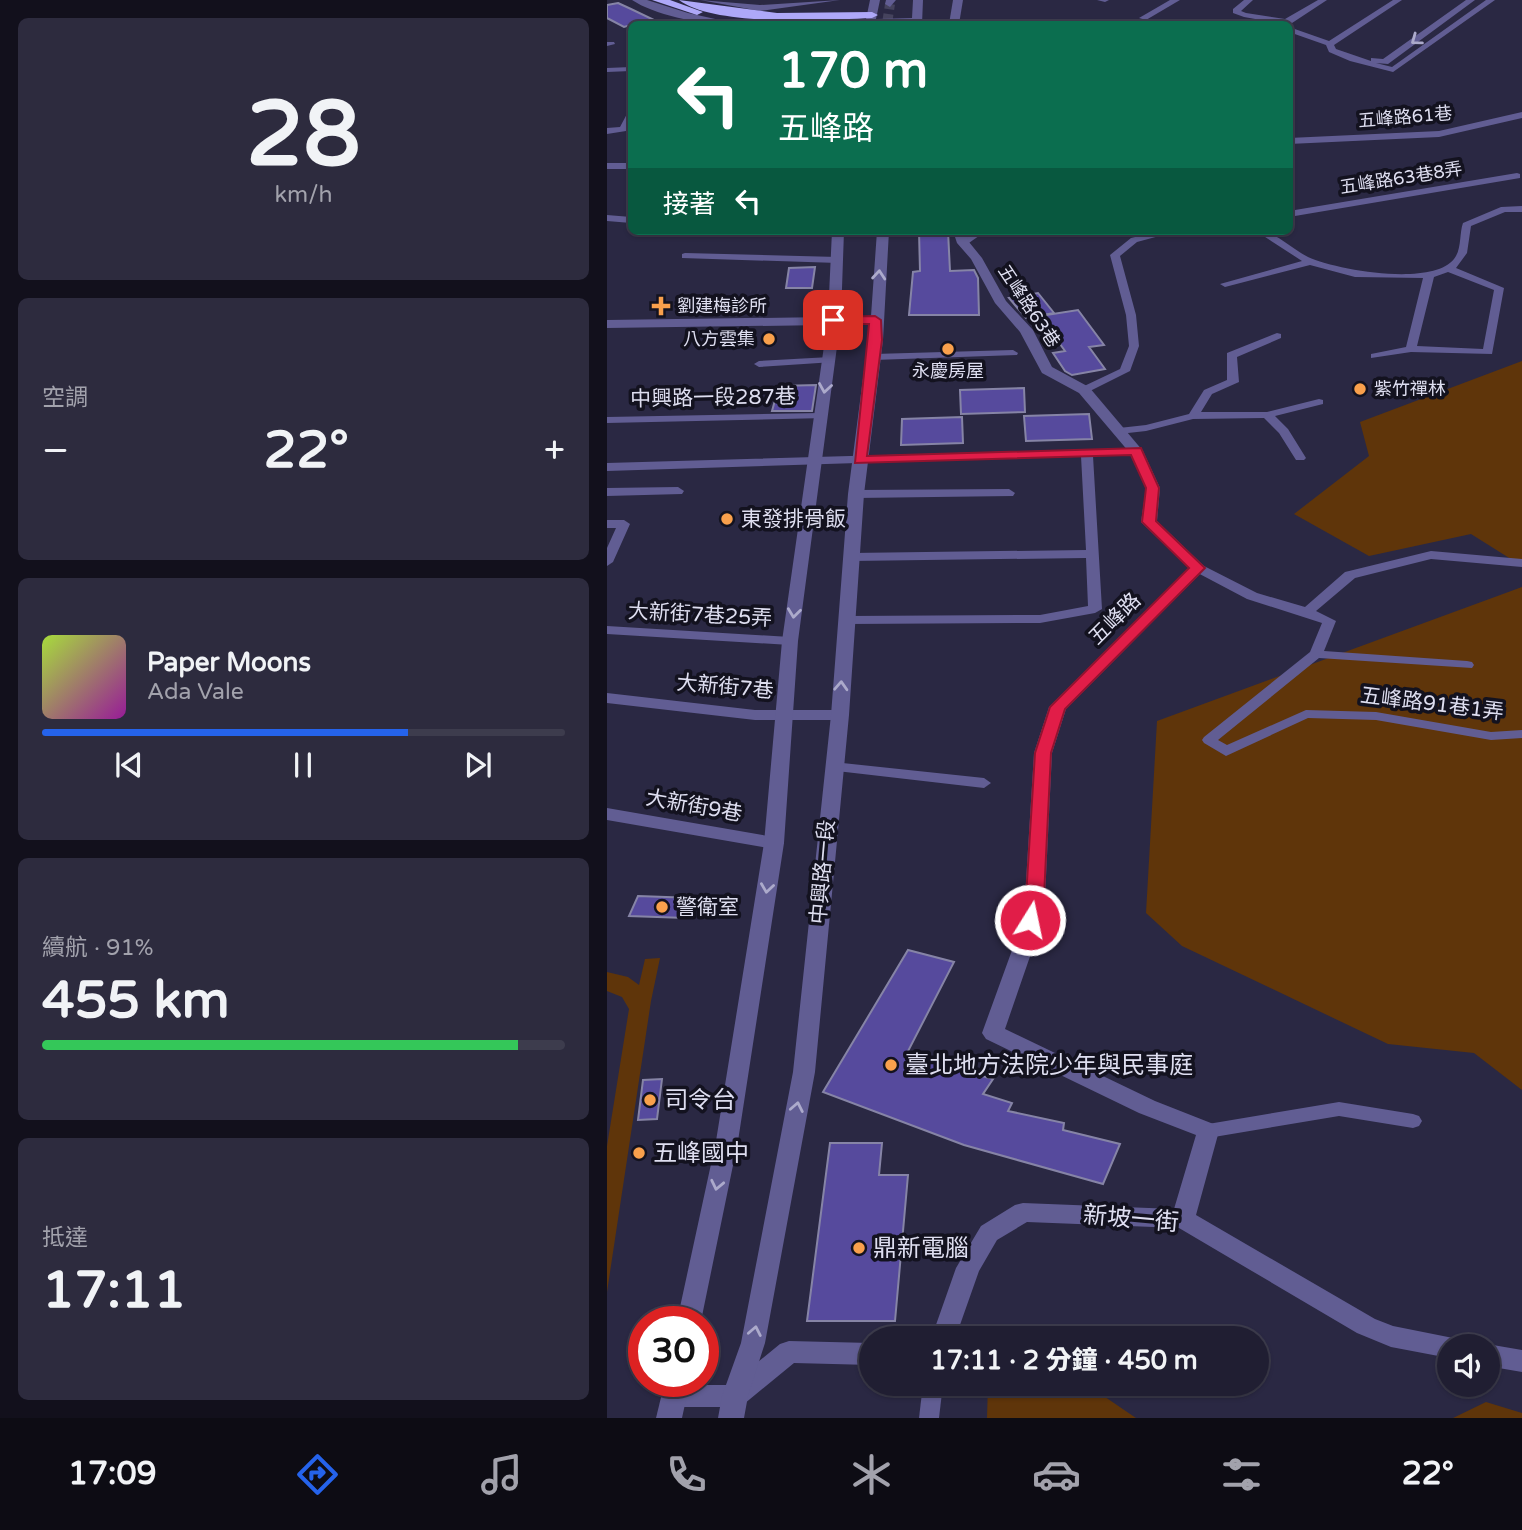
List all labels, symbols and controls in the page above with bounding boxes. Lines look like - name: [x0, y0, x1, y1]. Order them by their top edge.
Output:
- one-way arrow: [1411, 32, 1424, 44]
- text: 170 m: [778, 42, 928, 101]
- icon: left: [663, 49, 754, 140]
- text: 28: [246, 80, 361, 190]
- street label: 五峰路61巷: [1357, 102, 1453, 132]
- text: 五峰路: [778, 110, 874, 148]
- street label: 五峰路63巷8弄: [1338, 157, 1464, 199]
- text: km/h: [275, 181, 332, 209]
- icon: left: [729, 182, 767, 220]
- text: 接著: [663, 189, 715, 220]
- street label: 五峰路63巷: [993, 261, 1065, 351]
- one-way arrow: [871, 270, 886, 281]
- pin: [803, 290, 863, 350]
- place label: 劉建梅診所: [677, 295, 767, 317]
- marker: 劉建梅診所: [651, 296, 671, 316]
- icon: arrive: [814, 301, 852, 339]
- place label: 八方雲集: [683, 328, 755, 350]
- marker: 八方雲集: [761, 331, 777, 347]
- marker: 永慶房屋: [940, 341, 956, 357]
- place label: 永慶房屋: [912, 360, 984, 382]
- place label: 紫竹禪林: [1374, 378, 1446, 400]
- marker: 紫竹禪林: [1352, 381, 1368, 397]
- one-way arrow: [818, 382, 833, 394]
- text: 空調: [42, 384, 88, 412]
- street label: 中興路一段287巷: [630, 384, 796, 412]
- text: 22°: [264, 419, 349, 482]
- text: −: [42, 428, 69, 474]
- text: +: [544, 428, 565, 474]
- place label: 東發排骨飯: [741, 507, 846, 532]
- marker: 東發排骨飯: [719, 511, 735, 527]
- street label: 五峰路: [1084, 588, 1146, 650]
- street label: 大新街7巷25弄: [627, 599, 773, 631]
- one-way arrow: [786, 608, 801, 619]
- text: Paper Moons: [147, 647, 311, 678]
- street label: 大新街7巷: [675, 670, 775, 704]
- text: Ada Vale: [147, 678, 244, 706]
- one-way arrow: [833, 680, 848, 691]
- street label: 五峰路91巷1弄: [1359, 683, 1505, 725]
- icon: previous: [110, 746, 148, 784]
- icon: pause: [284, 746, 322, 784]
- icon: next: [459, 746, 497, 784]
- street label: 大新街9巷: [644, 785, 744, 827]
- street label: 中興路一段: [806, 819, 840, 925]
- one-way arrow: [760, 883, 775, 894]
- position arrow: [993, 883, 1067, 957]
- place label: 警衛室: [676, 895, 739, 920]
- marker: 警衛室: [654, 899, 670, 915]
- text: 續航 · 91%: [42, 934, 154, 962]
- text: 455 km: [42, 969, 230, 1032]
- place label: 臺北地方法院少年與民事庭: [905, 1051, 1193, 1080]
- marker: 臺北地方法院少年與民事庭: [883, 1057, 899, 1073]
- place label: 司令台: [664, 1086, 736, 1115]
- marker: 司令台: [642, 1092, 658, 1108]
- one-way arrow: [789, 1101, 804, 1113]
- place label: 五峰國中: [653, 1139, 749, 1168]
- marker: 五峰國中: [631, 1145, 647, 1161]
- one-way arrow: [711, 1179, 726, 1191]
- street label: 新坡一街: [1082, 1200, 1180, 1238]
- text: 抵達: [42, 1224, 88, 1252]
- place label: 鼎新電腦: [873, 1234, 969, 1263]
- marker: 鼎新電腦: [851, 1240, 867, 1256]
- text: 17:11: [42, 1259, 186, 1322]
- speed limit sign: 30: [628, 1306, 719, 1397]
- one-way arrow: [747, 1325, 762, 1337]
- map controls: [1437, 1334, 1500, 1397]
- button: sound: [1437, 1334, 1500, 1397]
- text: 17:11 · 2 分鐘 · 450 m: [930, 1345, 1198, 1376]
- icon: directions: [293, 1450, 342, 1499]
- icon: music: [477, 1450, 526, 1499]
- icon: phone: [662, 1450, 711, 1499]
- icon: climate: [847, 1450, 896, 1499]
- icon: car: [1032, 1450, 1081, 1499]
- icon: filters: [1217, 1450, 1266, 1499]
- text: 17:09: [68, 1455, 157, 1493]
- text: 22°: [1402, 1455, 1454, 1493]

